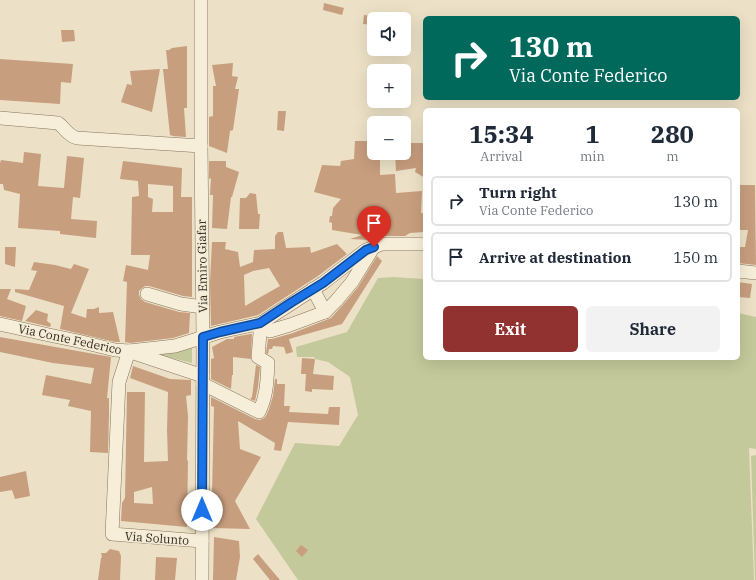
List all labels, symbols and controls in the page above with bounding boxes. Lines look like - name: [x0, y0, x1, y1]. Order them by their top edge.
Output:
- map controls: [367, 12, 411, 160]
- button: sound: [367, 12, 411, 56]
- text: 130 m: [509, 28, 593, 65]
- icon: right: [443, 32, 495, 84]
- button: +: [367, 64, 411, 108]
- text: Via Conte Federico: [509, 64, 667, 87]
- button: −: [367, 116, 411, 160]
- text: 15:34: [469, 118, 534, 150]
- text: 1: [585, 118, 600, 150]
- text: 280: [651, 118, 694, 150]
- text: Arrival: [480, 148, 523, 165]
- text: min: [580, 148, 605, 165]
- text: m: [666, 148, 679, 165]
- text: Turn right: [479, 183, 557, 202]
- icon: right: [445, 190, 467, 212]
- text: 130 m: [673, 192, 718, 211]
- text: Via Conte Federico: [479, 202, 593, 219]
- pin: [357, 206, 391, 247]
- icon: arrive: [363, 212, 385, 234]
- street label: Via Emiro Giafar: [194, 218, 210, 313]
- icon: arrive: [445, 246, 467, 268]
- text: Arrive at destination: [479, 248, 631, 267]
- text: 150 m: [673, 248, 718, 267]
- button: Exit: [443, 306, 578, 352]
- button: Share: [586, 306, 720, 352]
- street label: Via Conte Federico: [17, 321, 123, 357]
- position arrow: [181, 489, 223, 531]
- street label: Via Solunto: [124, 528, 190, 548]

